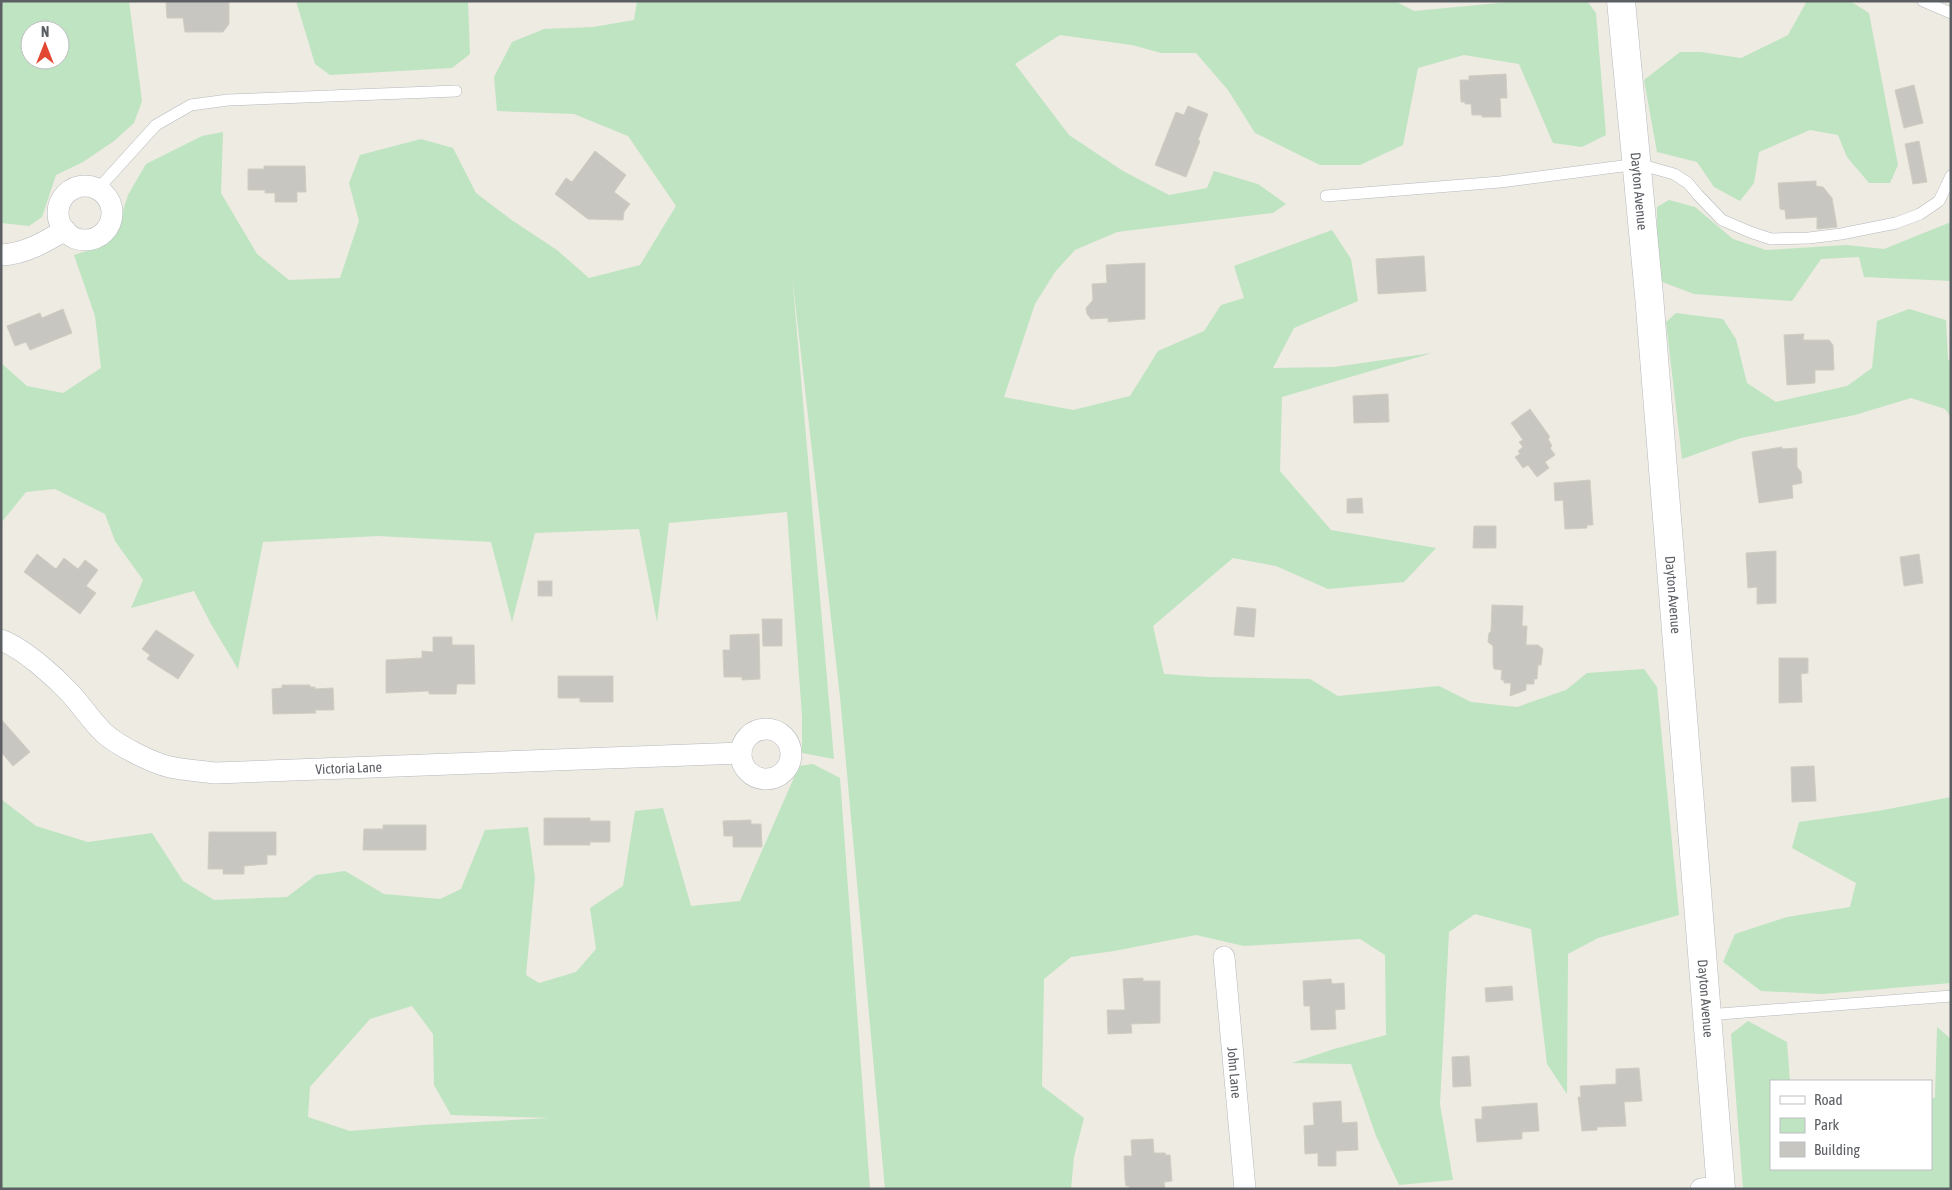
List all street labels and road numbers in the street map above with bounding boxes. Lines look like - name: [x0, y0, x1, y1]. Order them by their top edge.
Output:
- street label: Dayton Avenue: [1627, 151, 1651, 231]
- street label: Dayton Avenue: [1662, 555, 1684, 634]
- street label: Victoria Lane: [315, 759, 382, 777]
- street label: Dayton Avenue: [1695, 959, 1717, 1038]
- street label: John Lane: [1224, 1046, 1245, 1099]

